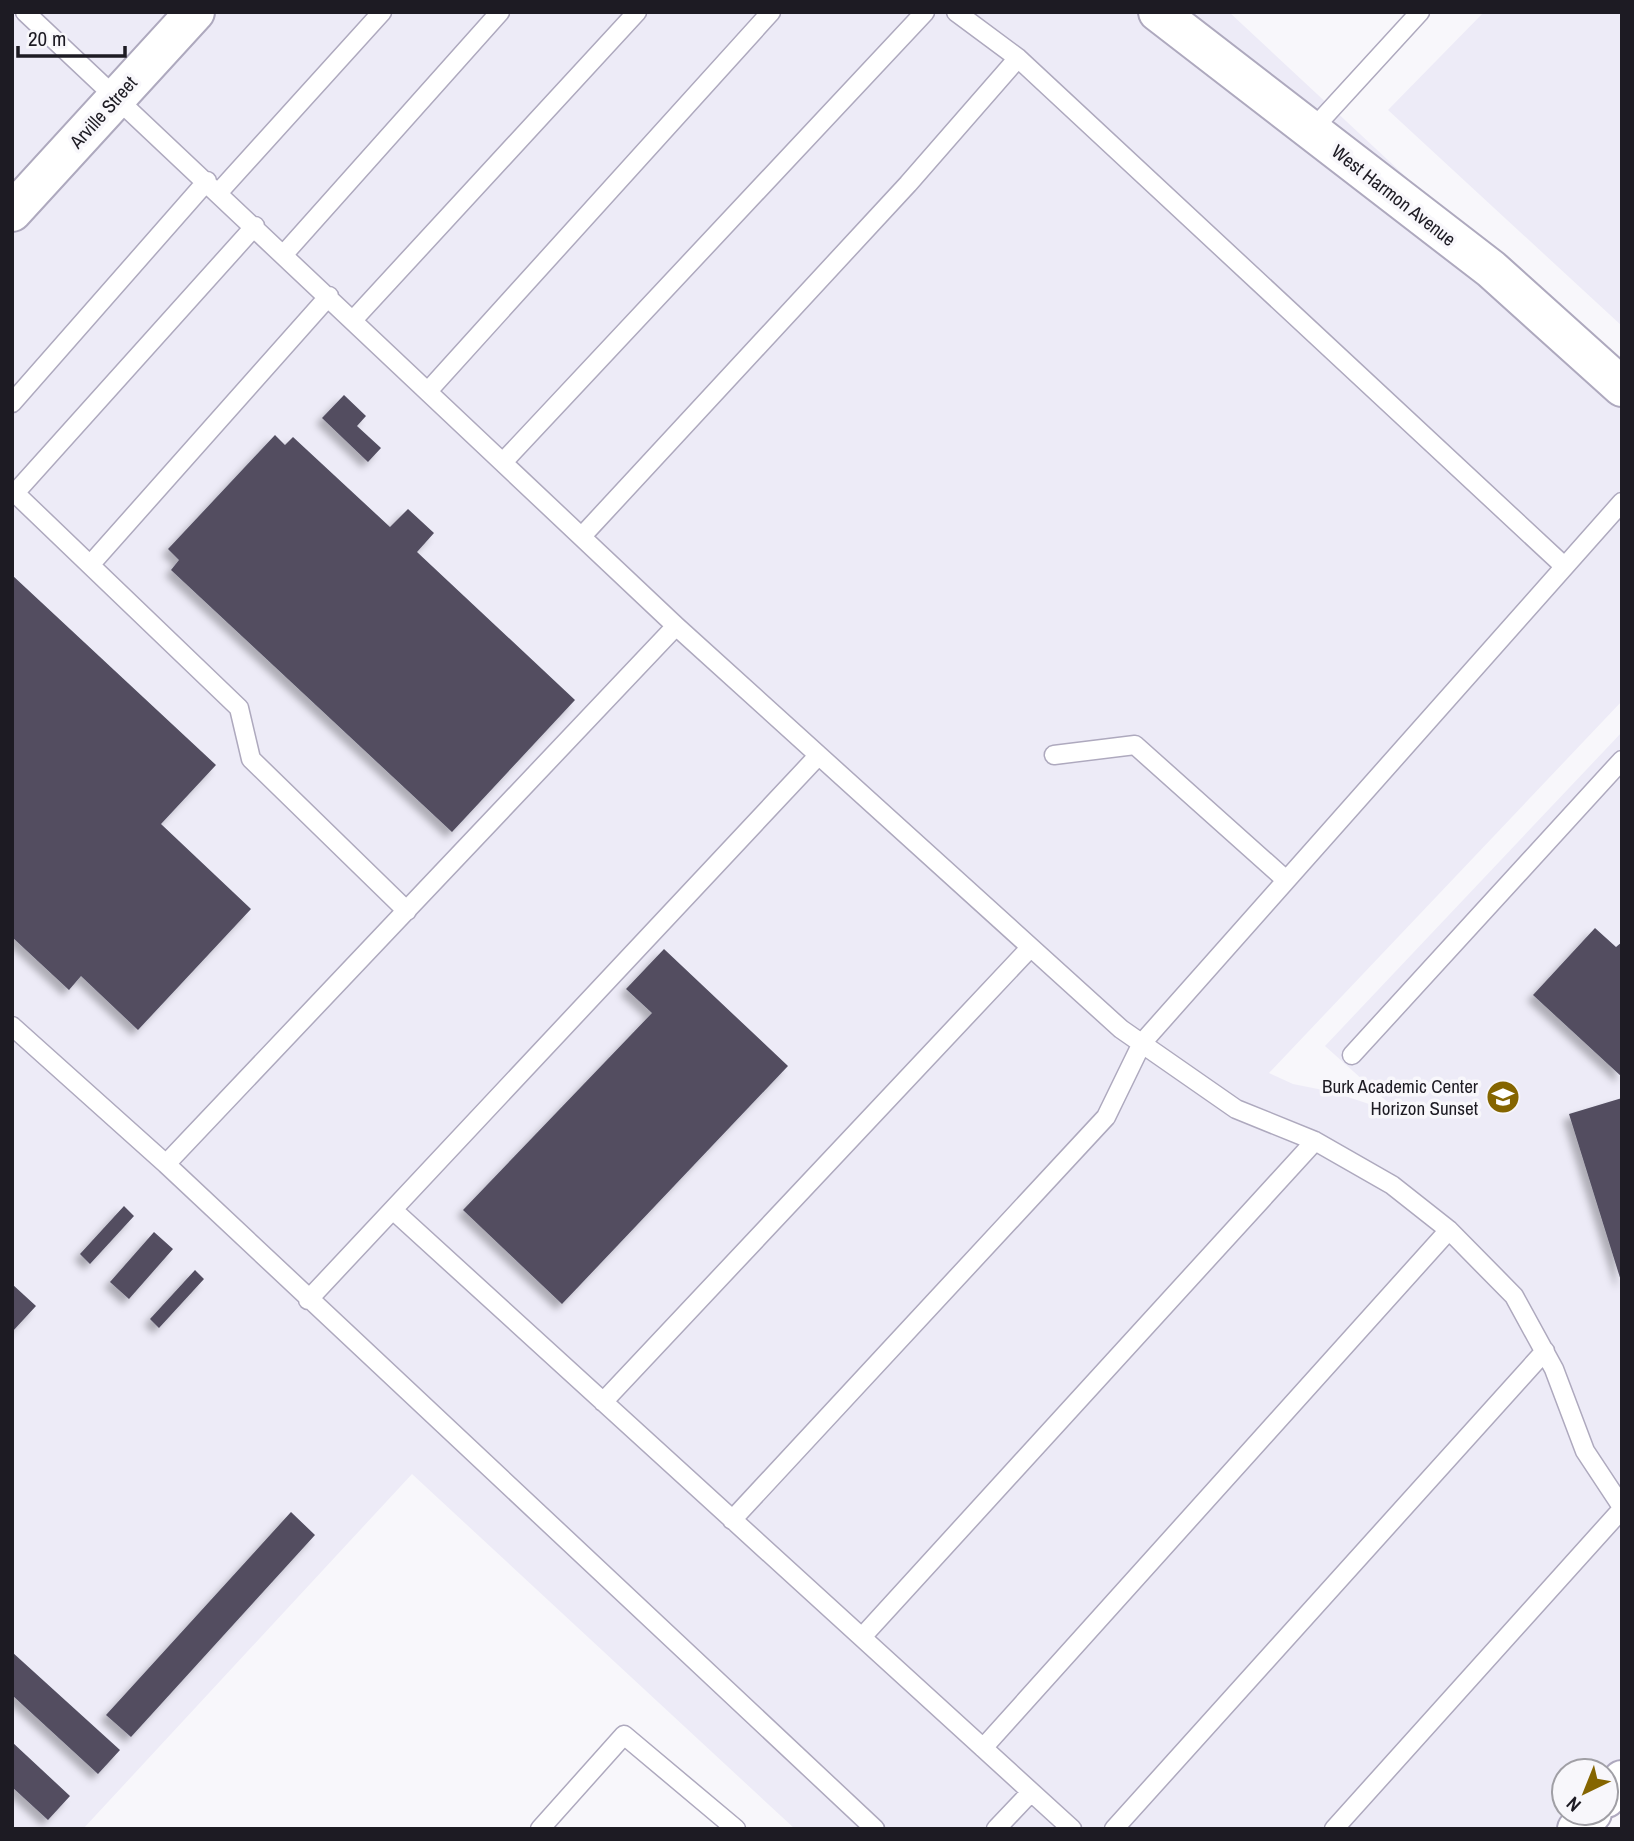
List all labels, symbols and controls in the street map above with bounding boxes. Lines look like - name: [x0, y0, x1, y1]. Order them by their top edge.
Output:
- scale bar: [18, 14, 124, 58]
- text: 20 m: [28, 24, 66, 53]
- street label: Arville Street: [63, 70, 143, 155]
- street label: West Harmon Avenue: [1326, 138, 1462, 252]
- place label: Burk Academic Center Horizon Sunset: [1322, 1073, 1479, 1121]
- school or university icon: Burk Academic Center Horizon Sunset: [1484, 1078, 1522, 1116]
- north arrow: [1550, 1757, 1620, 1827]
- text: N: [1560, 1791, 1586, 1818]

